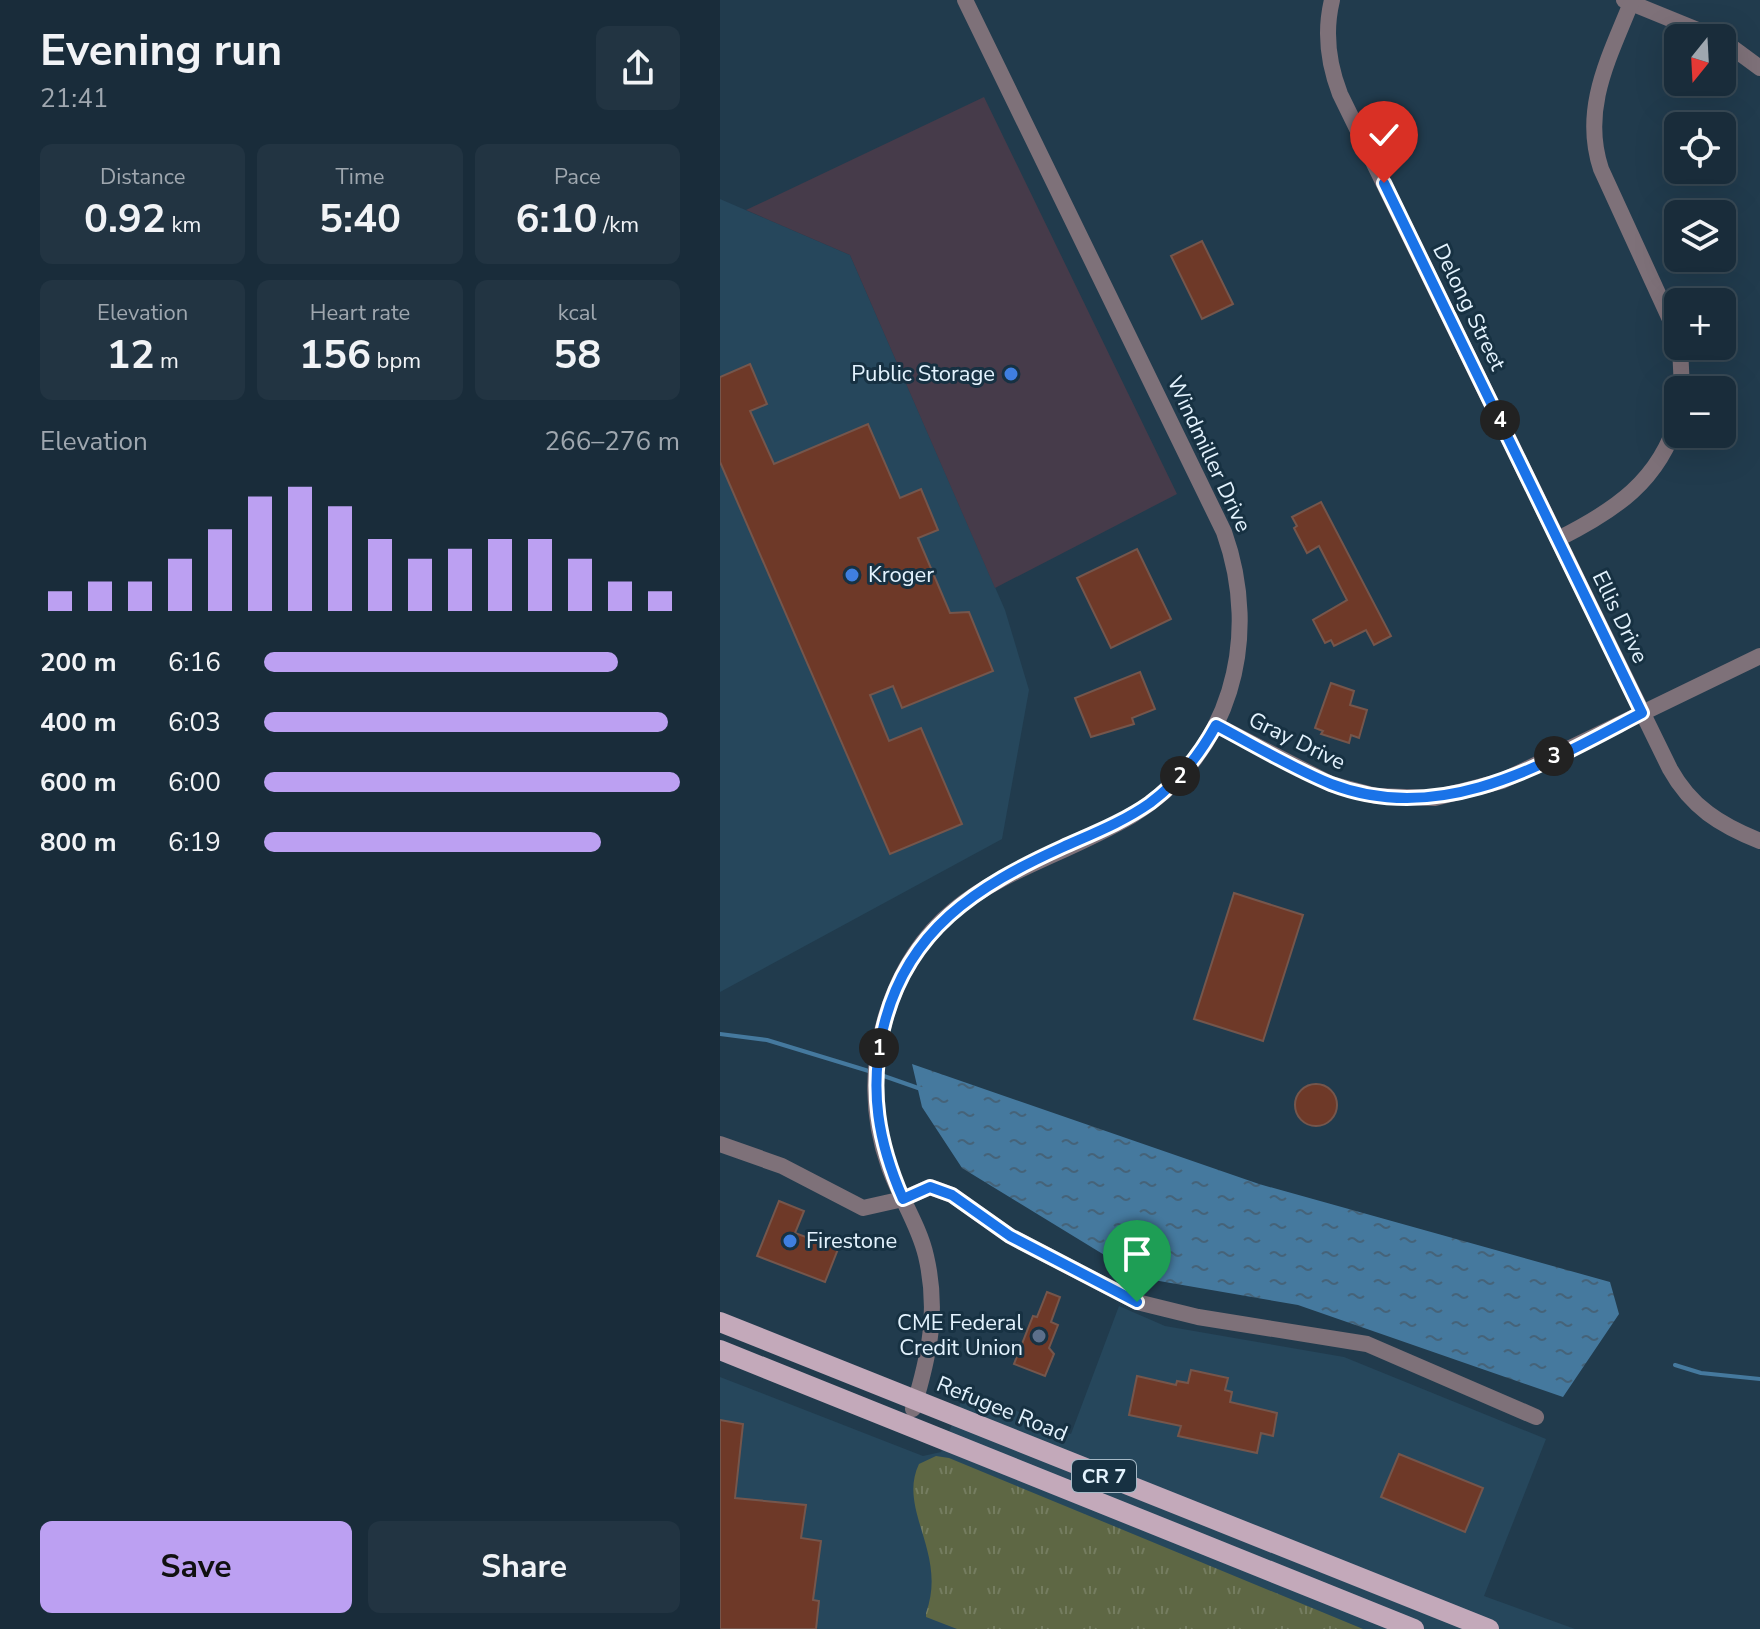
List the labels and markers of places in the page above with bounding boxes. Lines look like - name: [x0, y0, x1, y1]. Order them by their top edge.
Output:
- pin: [1350, 101, 1418, 183]
- place label: Public Storage: [851, 359, 995, 389]
- marker: Public Storage: [1002, 365, 1020, 383]
- pin: 4: [1480, 400, 1520, 440]
- place label: Kroger: [868, 560, 934, 590]
- marker: Kroger: [843, 566, 861, 584]
- pin: 3: [1534, 736, 1574, 776]
- pin: 2: [1160, 756, 1200, 796]
- pin: 1: [859, 1028, 899, 1068]
- pin: [1103, 1220, 1171, 1302]
- place label: Firestone: [806, 1226, 897, 1256]
- marker: Firestone: [781, 1232, 799, 1250]
- place label: CME Federal Credit Union: [897, 1308, 1023, 1363]
- marker: CME Federal Credit Union: [1030, 1327, 1048, 1345]

